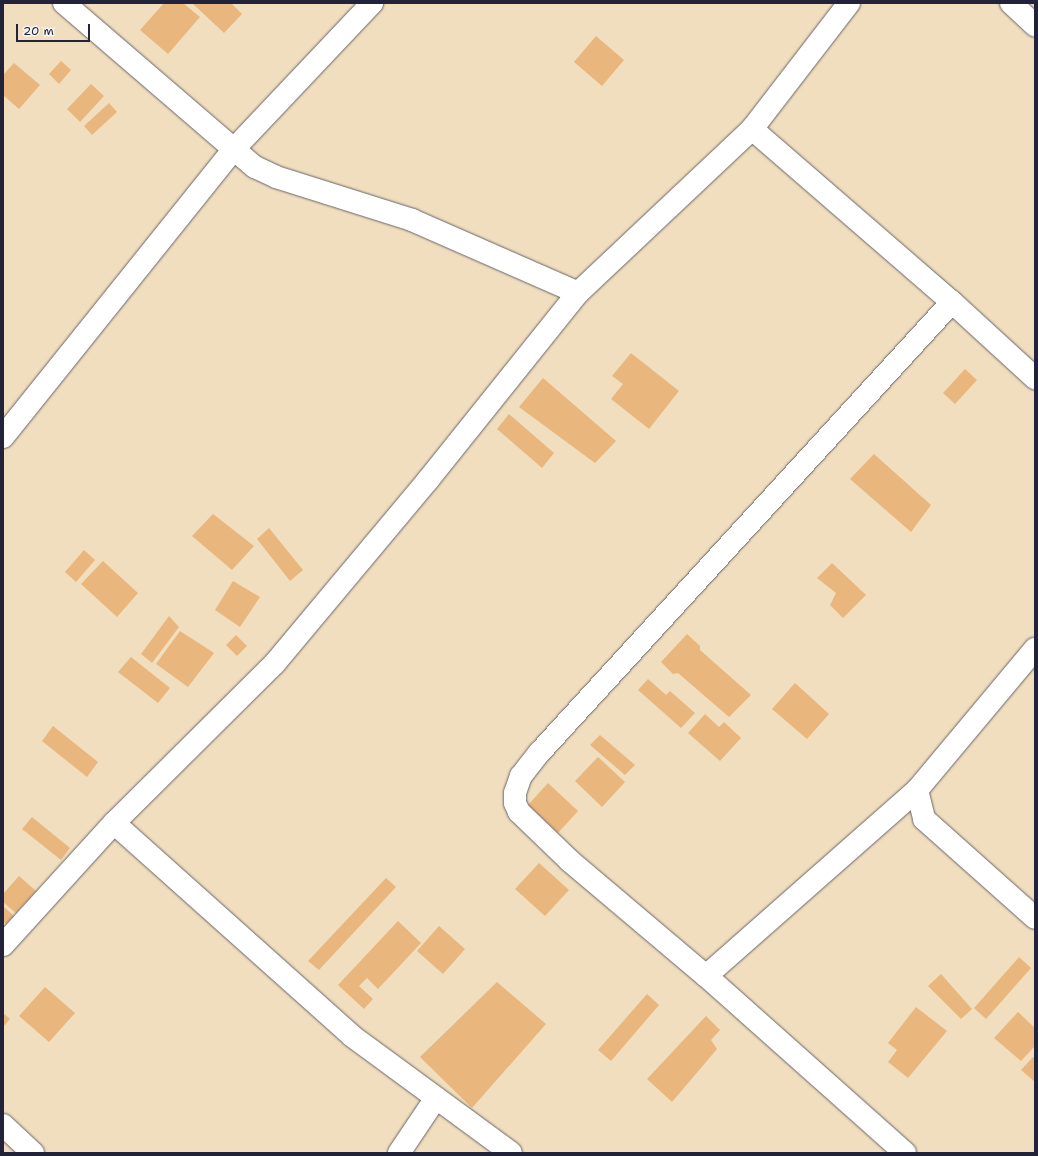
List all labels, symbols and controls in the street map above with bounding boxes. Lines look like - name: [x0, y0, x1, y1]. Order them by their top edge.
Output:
- scale bar: [18, 16, 92, 42]
- text: 20 m: [23, 23, 54, 39]

